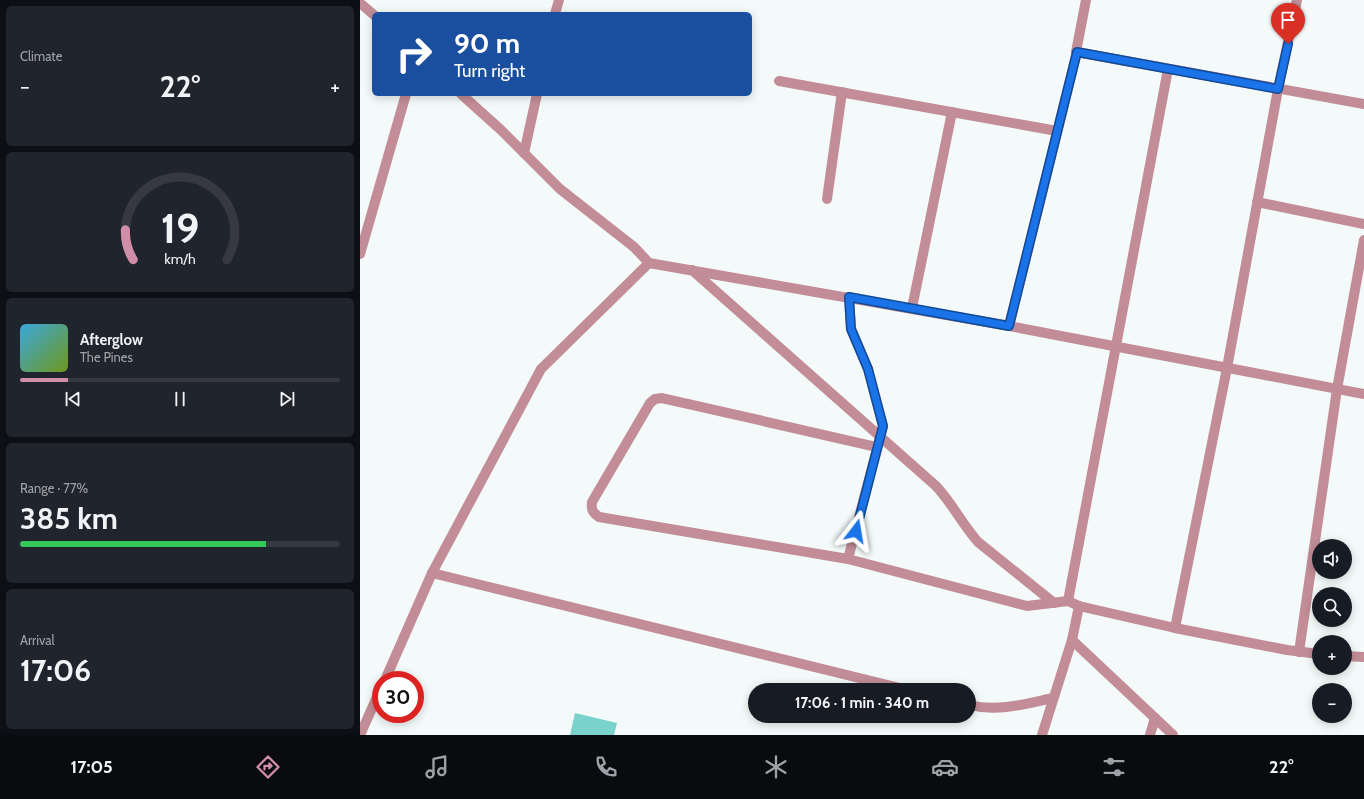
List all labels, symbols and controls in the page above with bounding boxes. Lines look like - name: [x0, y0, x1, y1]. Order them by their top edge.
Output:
- pin: [1271, 3, 1305, 44]
- icon: arrive: [1277, 9, 1299, 31]
- text: 90 m: [454, 26, 520, 60]
- icon: right: [388, 28, 440, 80]
- text: Climate: [20, 48, 62, 64]
- text: Turn right: [454, 60, 525, 82]
- text: 22°: [160, 68, 200, 105]
- text: −: [20, 73, 30, 100]
- text: +: [330, 73, 340, 100]
- text: 19: [161, 202, 199, 252]
- text: km/h: [164, 249, 196, 267]
- text: Afterglow: [80, 331, 143, 349]
- text: The Pines: [80, 349, 133, 365]
- icon: previous: [62, 388, 84, 410]
- icon: pause: [169, 388, 191, 410]
- icon: next: [276, 388, 298, 410]
- text: Range · 77%: [20, 480, 88, 496]
- text: 385 km: [20, 500, 118, 537]
- position arrow: [835, 510, 877, 552]
- map controls: [1312, 539, 1352, 723]
- button: sound: [1312, 539, 1352, 579]
- button: search: [1312, 587, 1352, 627]
- text: Arrival: [20, 632, 55, 648]
- button: +: [1312, 635, 1352, 675]
- text: 17:06: [20, 652, 91, 689]
- speed limit sign: 30: [372, 671, 424, 723]
- button: −: [1312, 683, 1352, 723]
- text: 17:06 · 1 min · 340 m: [795, 694, 929, 712]
- icon: directions: [254, 753, 282, 781]
- icon: music: [423, 753, 451, 781]
- icon: phone: [592, 753, 620, 781]
- icon: climate: [762, 753, 790, 781]
- icon: car: [931, 753, 959, 781]
- icon: filters: [1100, 753, 1128, 781]
- text: 17:05: [71, 756, 113, 778]
- text: 22°: [1269, 756, 1293, 778]

